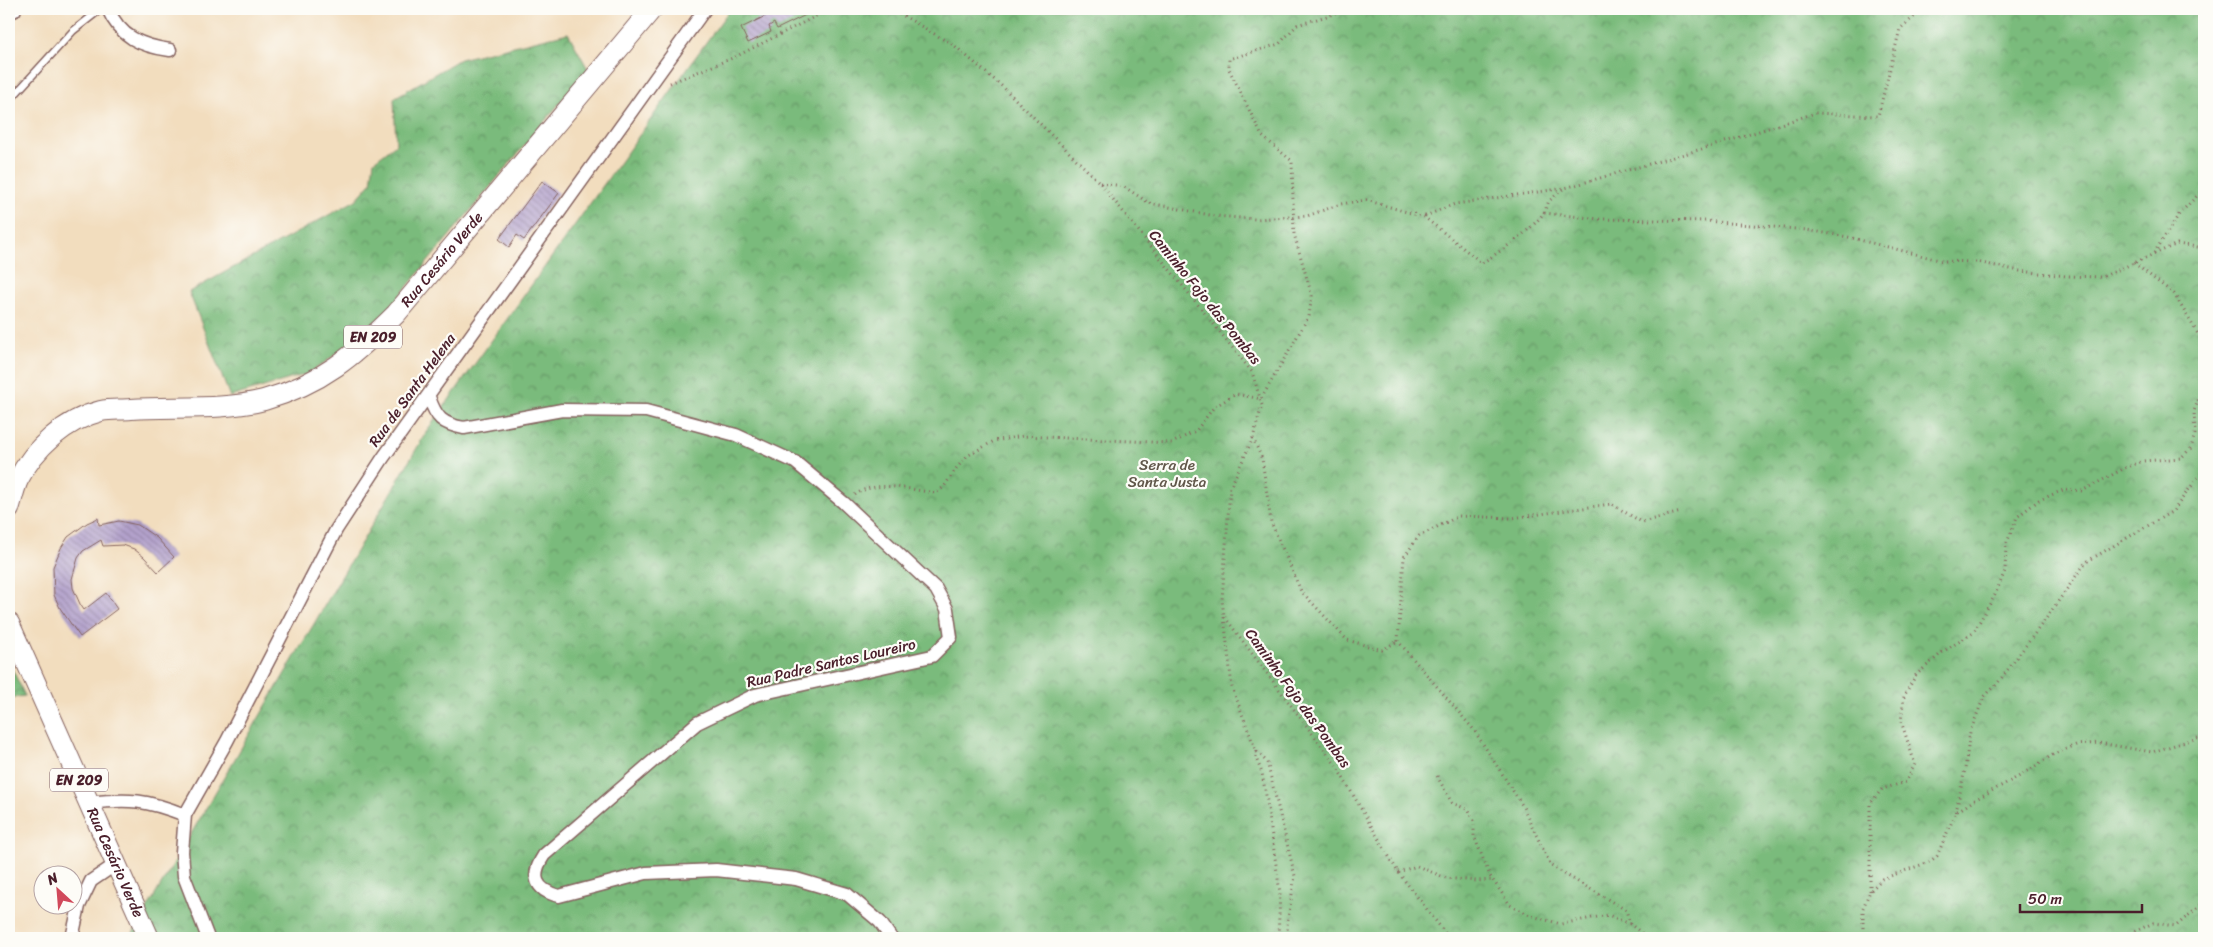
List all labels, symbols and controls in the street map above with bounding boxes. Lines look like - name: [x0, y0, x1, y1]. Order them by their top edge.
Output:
- street label: Rua Cesário Verde: [394, 206, 490, 313]
- street label: Caminho Fojo das Pombas: [1142, 224, 1268, 371]
- road number: EN 209: [344, 326, 402, 348]
- street label: Rua de Santa Helena: [362, 327, 463, 452]
- park label: Serra de Santa Justa: [1128, 452, 1207, 495]
- street label: Caminho Fojo das Pombas: [1238, 623, 1358, 774]
- street label: Rua Padre Santos Loureiro: [744, 631, 919, 695]
- road number: EN 209: [50, 768, 108, 792]
- street label: Rua Cesário Verde: [80, 803, 151, 922]
- north arrow: [32, 864, 82, 914]
- text: N: [42, 865, 63, 893]
- scale bar: [2020, 882, 2143, 914]
- text: 50 m: [2028, 886, 2063, 912]

